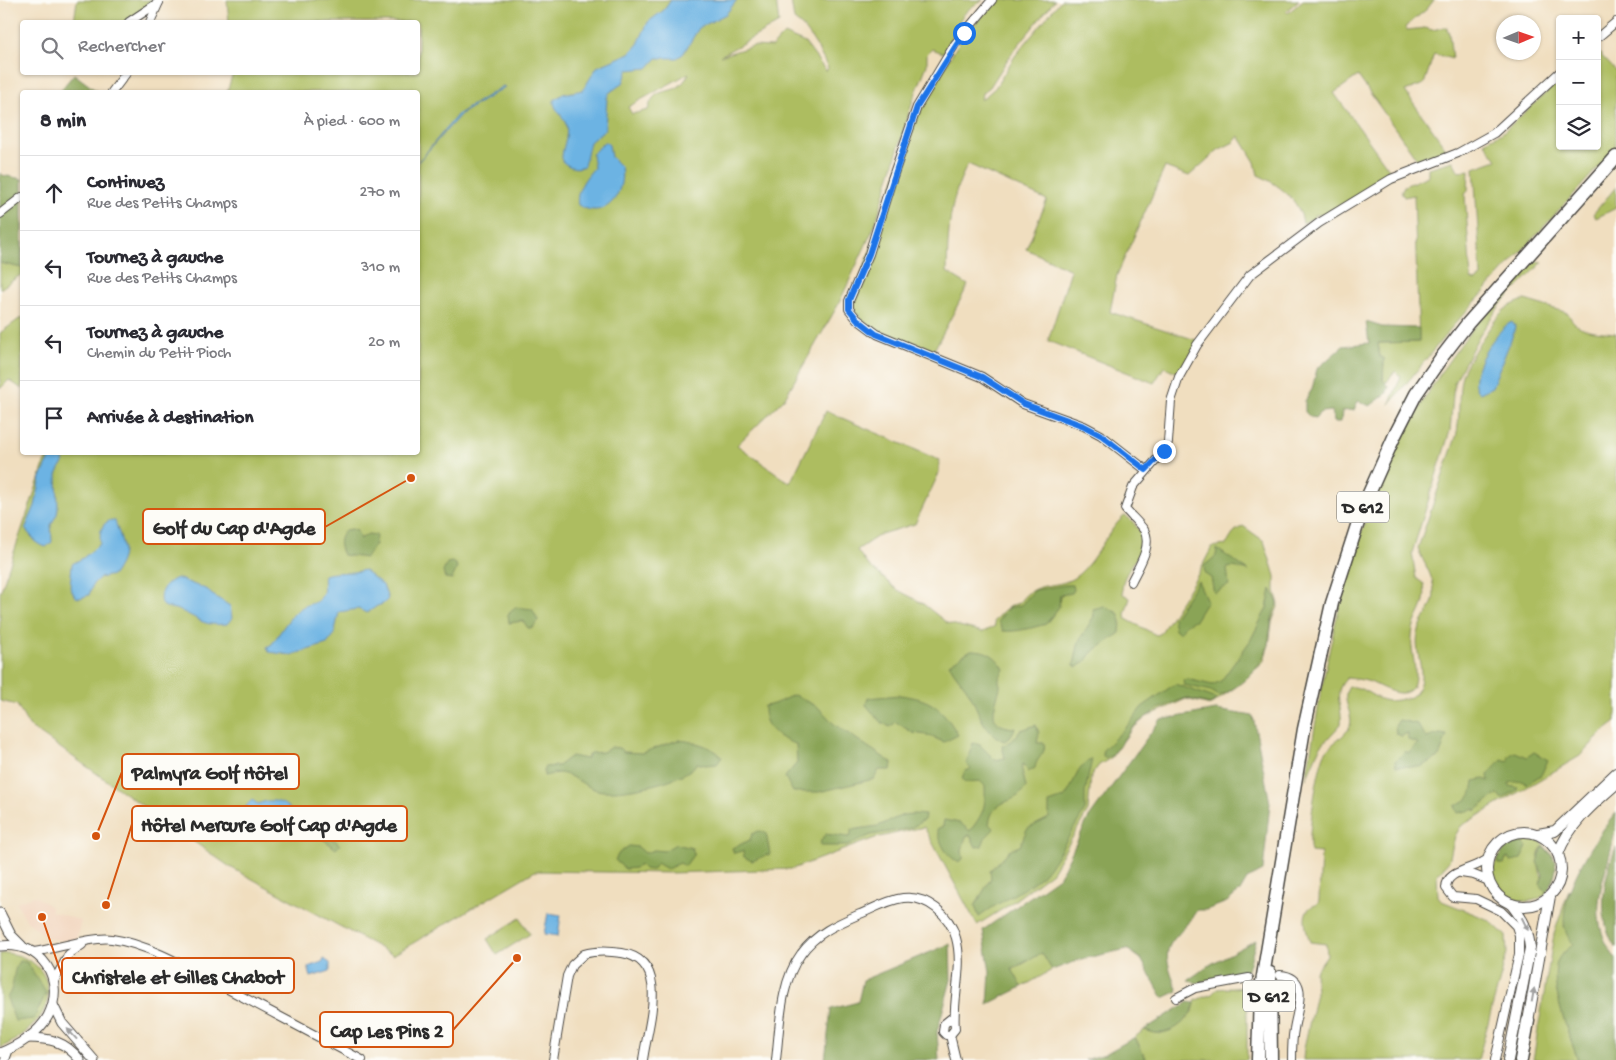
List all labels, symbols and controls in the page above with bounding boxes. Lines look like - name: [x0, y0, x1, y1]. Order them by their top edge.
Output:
- north arrow: [1496, 15, 1541, 60]
- map controls: [1556, 15, 1601, 150]
- button: +: [1556, 15, 1601, 60]
- search box: [20, 20, 420, 75]
- route start: [953, 22, 976, 45]
- icon: search: [38, 34, 66, 62]
- text: Rechercher: [78, 36, 164, 59]
- button: −: [1556, 60, 1601, 105]
- button: layers: [1556, 105, 1601, 150]
- text: 8 min: [40, 110, 86, 135]
- text: À pied · 600 m: [304, 113, 400, 132]
- text: Continuez: [87, 172, 164, 195]
- icon: ahead: [40, 179, 68, 207]
- text: 270 m: [360, 184, 400, 203]
- text: Rue des Petits Champs: [87, 195, 237, 214]
- text: Tournez à gauche: [87, 247, 223, 270]
- icon: left: [40, 254, 68, 282]
- text: 310 m: [361, 259, 400, 278]
- text: Rue des Petits Champs: [87, 270, 237, 289]
- text: Tournez à gauche: [87, 322, 223, 345]
- icon: left: [40, 329, 68, 357]
- text: 20 m: [368, 334, 400, 353]
- text: Chemin du Petit Pioch: [87, 345, 231, 364]
- icon: arrive: [40, 404, 68, 432]
- text: Arrivée à destination: [87, 407, 253, 430]
- route end: [1153, 440, 1176, 463]
- road number: D 612: [1337, 492, 1389, 522]
- callout: Golf du Cap d'Agde: [143, 509, 325, 544]
- text: Golf du Cap d'Agde: [153, 519, 316, 542]
- callout: Palmyra Golf Hôtel: [122, 754, 299, 789]
- text: Palmyra Golf Hôtel: [131, 764, 289, 787]
- callout: Hôtel Mercure Golf Cap d'Agde: [132, 806, 407, 841]
- text: Hôtel Mercure Golf Cap d'Agde: [141, 816, 398, 839]
- one-way arrow: [1520, 917, 1529, 932]
- callout: Christele et Gilles Chabot: [62, 958, 294, 993]
- text: Christele et Gilles Chabot: [71, 968, 286, 991]
- road number: D 612: [1243, 980, 1295, 1011]
- one-way arrow: [1529, 987, 1537, 1003]
- callout: Cap Les Pins 2: [320, 1012, 453, 1047]
- text: Cap Les Pins 2: [329, 1022, 444, 1045]
- one-way arrow: [66, 1028, 78, 1040]

